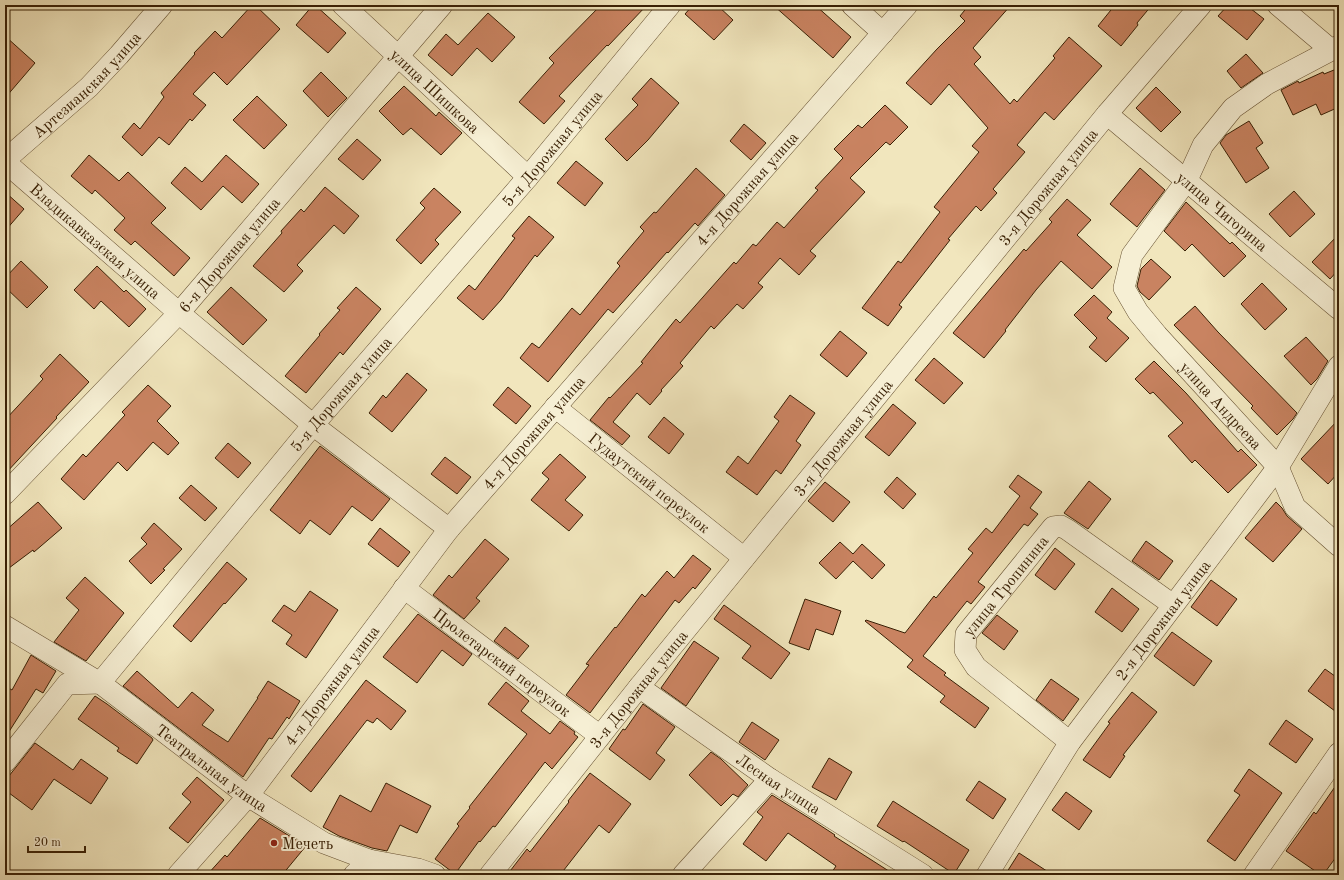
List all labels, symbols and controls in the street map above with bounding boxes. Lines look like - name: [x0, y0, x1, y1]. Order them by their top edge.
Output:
- street label: Артезианская улица: [30, 30, 145, 142]
- street label: улица Шишкова: [386, 47, 482, 137]
- street label: 5-я Дорожная улица: [500, 88, 606, 210]
- street label: 3-я Дорожная улица: [997, 126, 1102, 249]
- street label: 4-я Дорожная улица: [694, 130, 802, 250]
- street label: улица Чигорина: [1173, 170, 1270, 255]
- street label: Владикавказская улица: [26, 181, 163, 303]
- street label: 6-я Дорожная улица: [177, 195, 284, 317]
- street label: 5-я Дорожная улица: [288, 334, 396, 455]
- street label: улица Андреева: [1176, 360, 1264, 454]
- street label: 4-я Дорожная улица: [481, 373, 589, 494]
- street label: 3-я Дорожная улица: [792, 377, 897, 500]
- street label: Гудаутский переулок: [585, 431, 712, 537]
- street label: улица Тропинина: [961, 533, 1053, 640]
- street label: 2-я Дорожная улица: [1114, 558, 1215, 684]
- street label: Пролетарский переулок: [429, 607, 573, 721]
- street label: 4-я Дорожная улица: [283, 623, 383, 750]
- street label: 3-я Дорожная улица: [588, 628, 692, 752]
- street label: Театральная улица: [152, 722, 269, 816]
- street label: Лесная улица: [733, 752, 823, 819]
- scale bar: [28, 828, 85, 854]
- text: 20 m: [34, 837, 61, 849]
- place label: Мечеть: [282, 837, 333, 853]
- marker: Мечеть: [269, 838, 279, 848]

